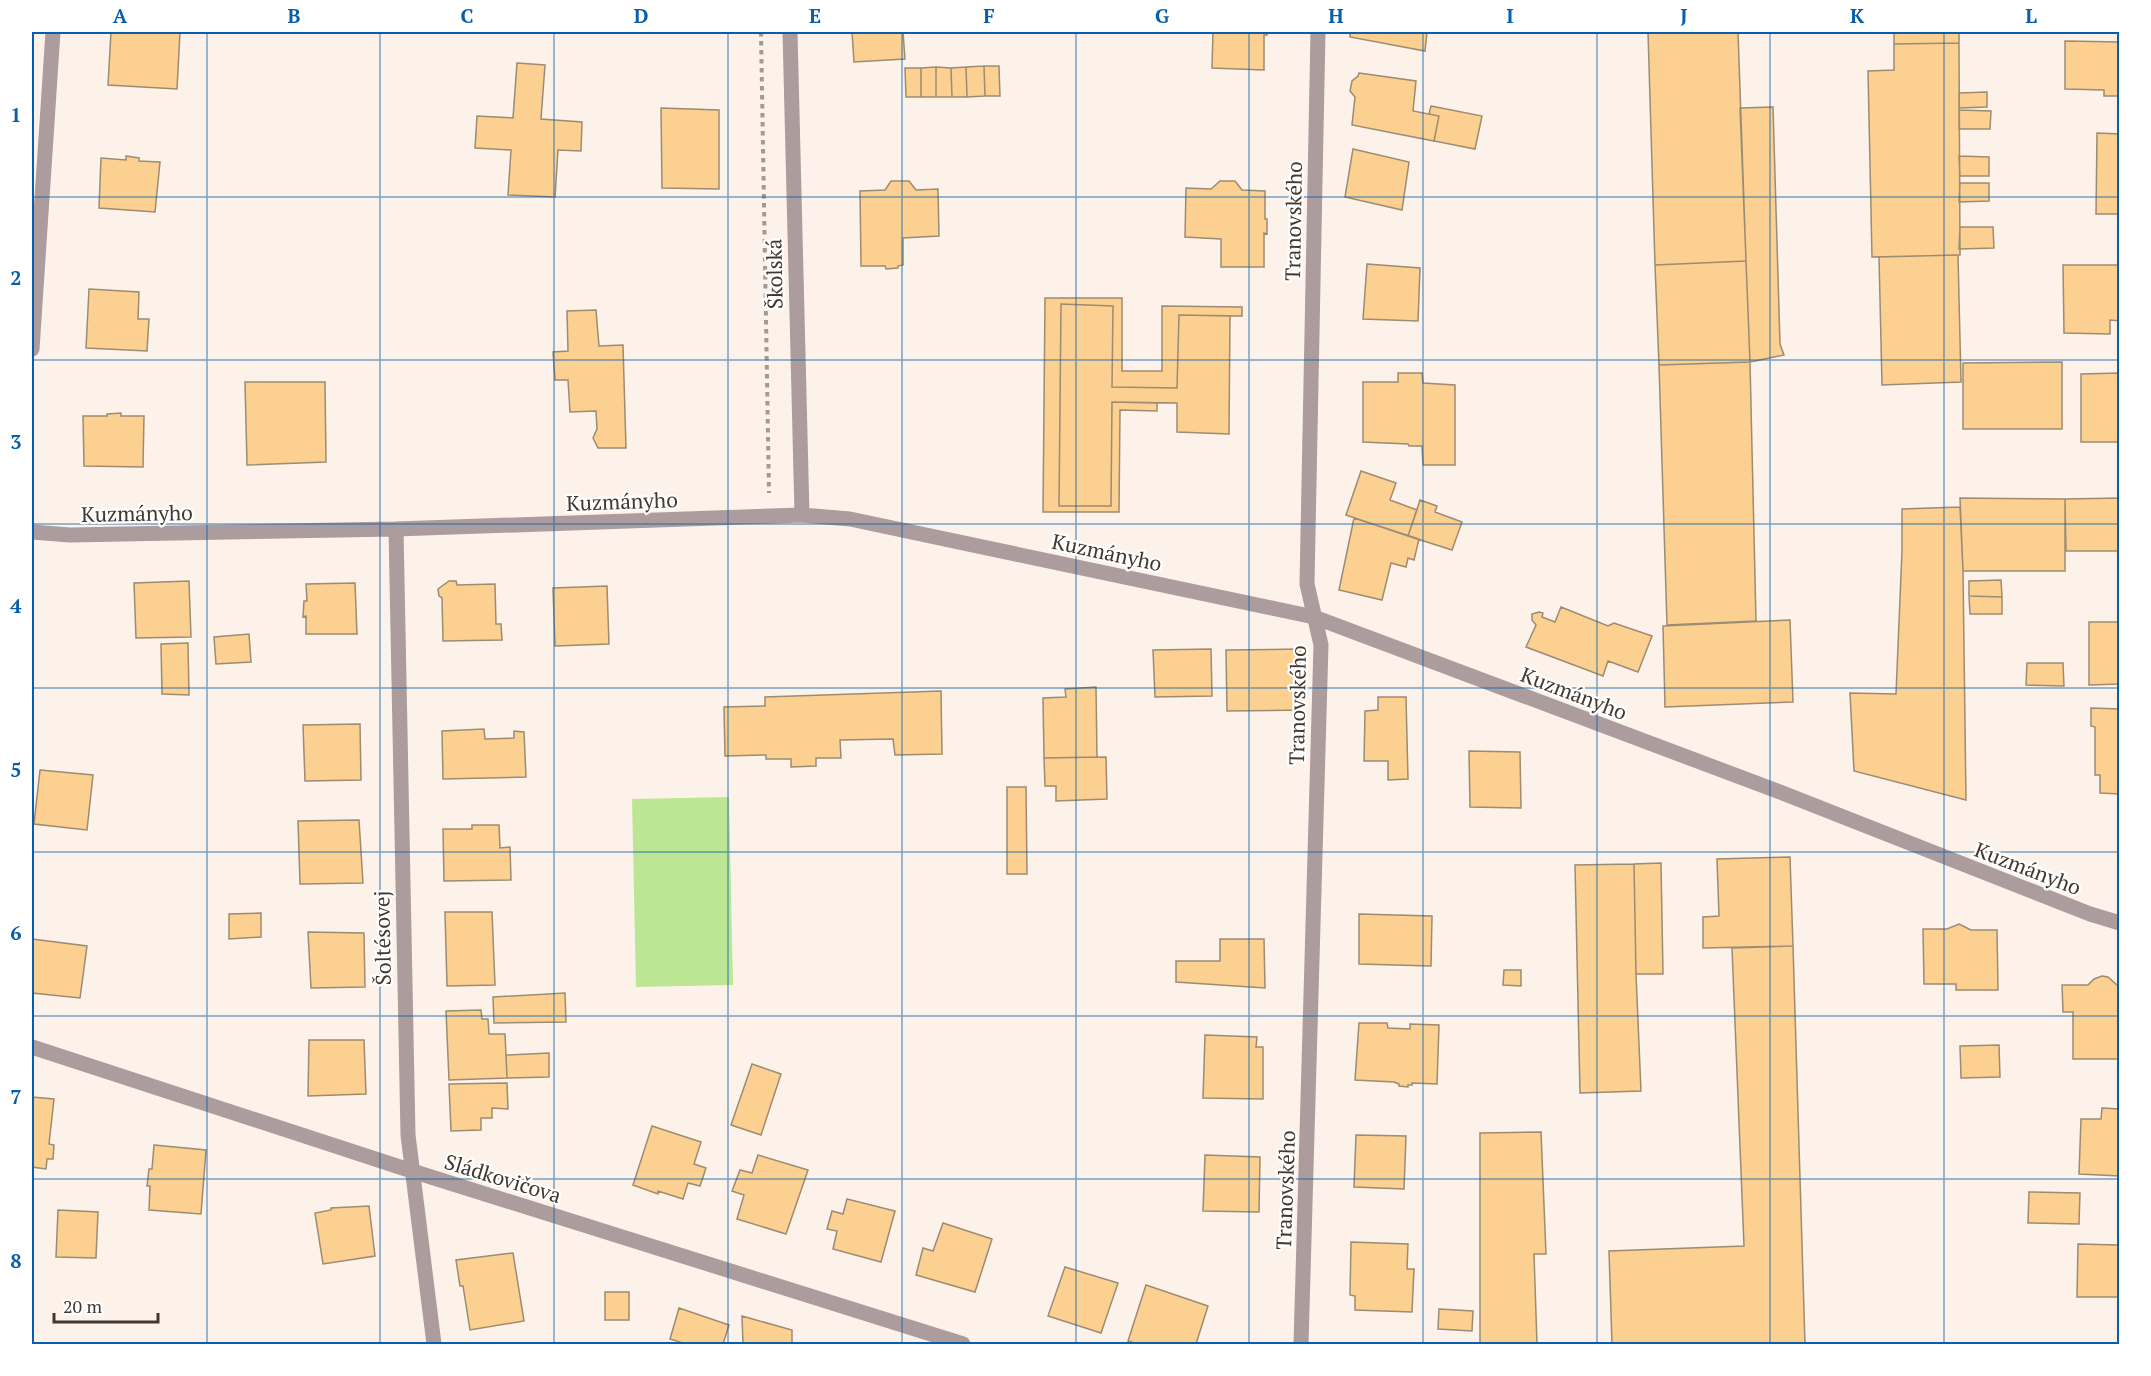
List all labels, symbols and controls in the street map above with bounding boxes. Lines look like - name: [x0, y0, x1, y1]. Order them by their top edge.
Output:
- text: A: [113, 2, 128, 29]
- text: B: [288, 2, 301, 29]
- text: C: [460, 2, 474, 29]
- text: D: [634, 2, 648, 29]
- text: E: [809, 2, 821, 29]
- text: F: [983, 2, 995, 29]
- text: G: [1155, 2, 1169, 29]
- text: H: [1328, 2, 1344, 29]
- text: I: [1506, 2, 1514, 29]
- text: J: [1680, 2, 1688, 29]
- text: K: [1850, 2, 1865, 29]
- text: L: [2025, 2, 2037, 29]
- text: 1: [10, 101, 22, 128]
- street label: Tranovského: [1278, 161, 1308, 281]
- street label: Školská: [759, 238, 789, 309]
- text: 2: [10, 264, 22, 291]
- text: 3: [10, 428, 22, 455]
- street label: Kuzmányho: [566, 485, 678, 517]
- street label: Kuzmányho: [81, 498, 193, 528]
- street label: Kuzmányho: [1049, 527, 1165, 577]
- text: 4: [10, 592, 22, 619]
- street label: Tranovského: [1282, 645, 1312, 765]
- street label: Kuzmányho: [1517, 660, 1631, 726]
- text: 5: [10, 756, 22, 783]
- street label: Kuzmányho: [1971, 835, 2085, 901]
- street label: Šoltésovej: [367, 890, 397, 986]
- text: 6: [10, 919, 22, 946]
- text: 7: [10, 1083, 22, 1110]
- street label: Tranovského: [1269, 1130, 1301, 1250]
- street label: Sládkovičova: [441, 1147, 565, 1209]
- text: 8: [10, 1247, 22, 1274]
- scale bar: [54, 1286, 158, 1324]
- text: 20 m: [63, 1294, 103, 1318]

